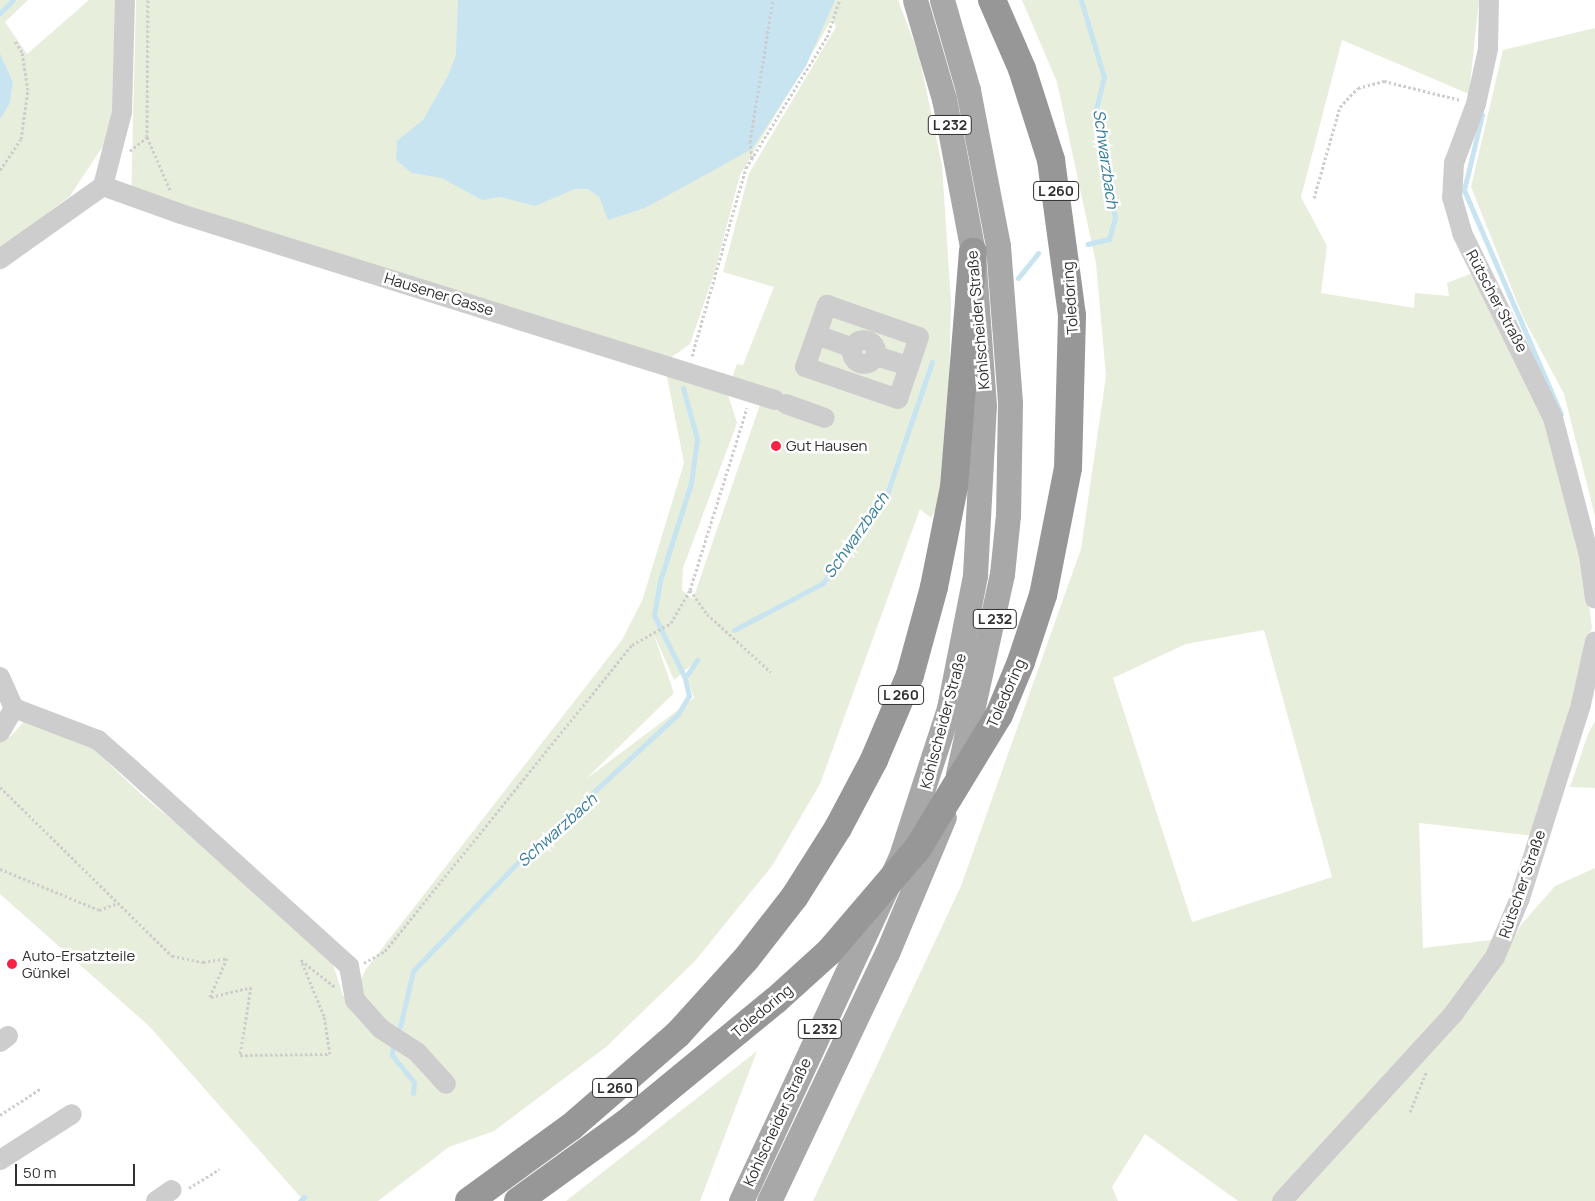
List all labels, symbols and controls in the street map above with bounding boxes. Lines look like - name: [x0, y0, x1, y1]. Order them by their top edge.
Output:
- water label: Schwarzbach: [1090, 108, 1122, 210]
- road number: L 232: [926, 114, 974, 136]
- road number: L 260: [1032, 180, 1080, 202]
- street label: Rütscher Straße: [1463, 247, 1531, 355]
- street label: Kohlscheider Straße: [963, 250, 993, 390]
- street label: Toledoring: [1058, 261, 1082, 335]
- street label: Hausener Gasse: [382, 269, 496, 319]
- place label: Gut Hausen: [786, 437, 867, 455]
- marker: Gut Hausen: [770, 440, 782, 452]
- water label: Schwarzbach: [819, 489, 893, 581]
- road number: L 232: [971, 608, 1019, 630]
- street label: Kohlscheider Straße: [916, 651, 970, 791]
- street label: Toledoring: [983, 656, 1029, 730]
- road number: L 260: [877, 684, 925, 706]
- water label: Schwarzbach: [513, 789, 601, 871]
- street label: Rütscher Straße: [1495, 828, 1549, 940]
- place label: Auto-Ersatzteile Günkel: [22, 946, 135, 981]
- marker: Auto-Ersatzteile Günkel: [6, 958, 18, 970]
- street label: Toledoring: [728, 981, 796, 1041]
- road number: L 232: [796, 1018, 844, 1040]
- street label: Kohlscheider Straße: [739, 1055, 815, 1189]
- road number: L 260: [591, 1076, 639, 1100]
- scale bar: [18, 1154, 138, 1186]
- text: 50 m: [23, 1162, 57, 1183]

